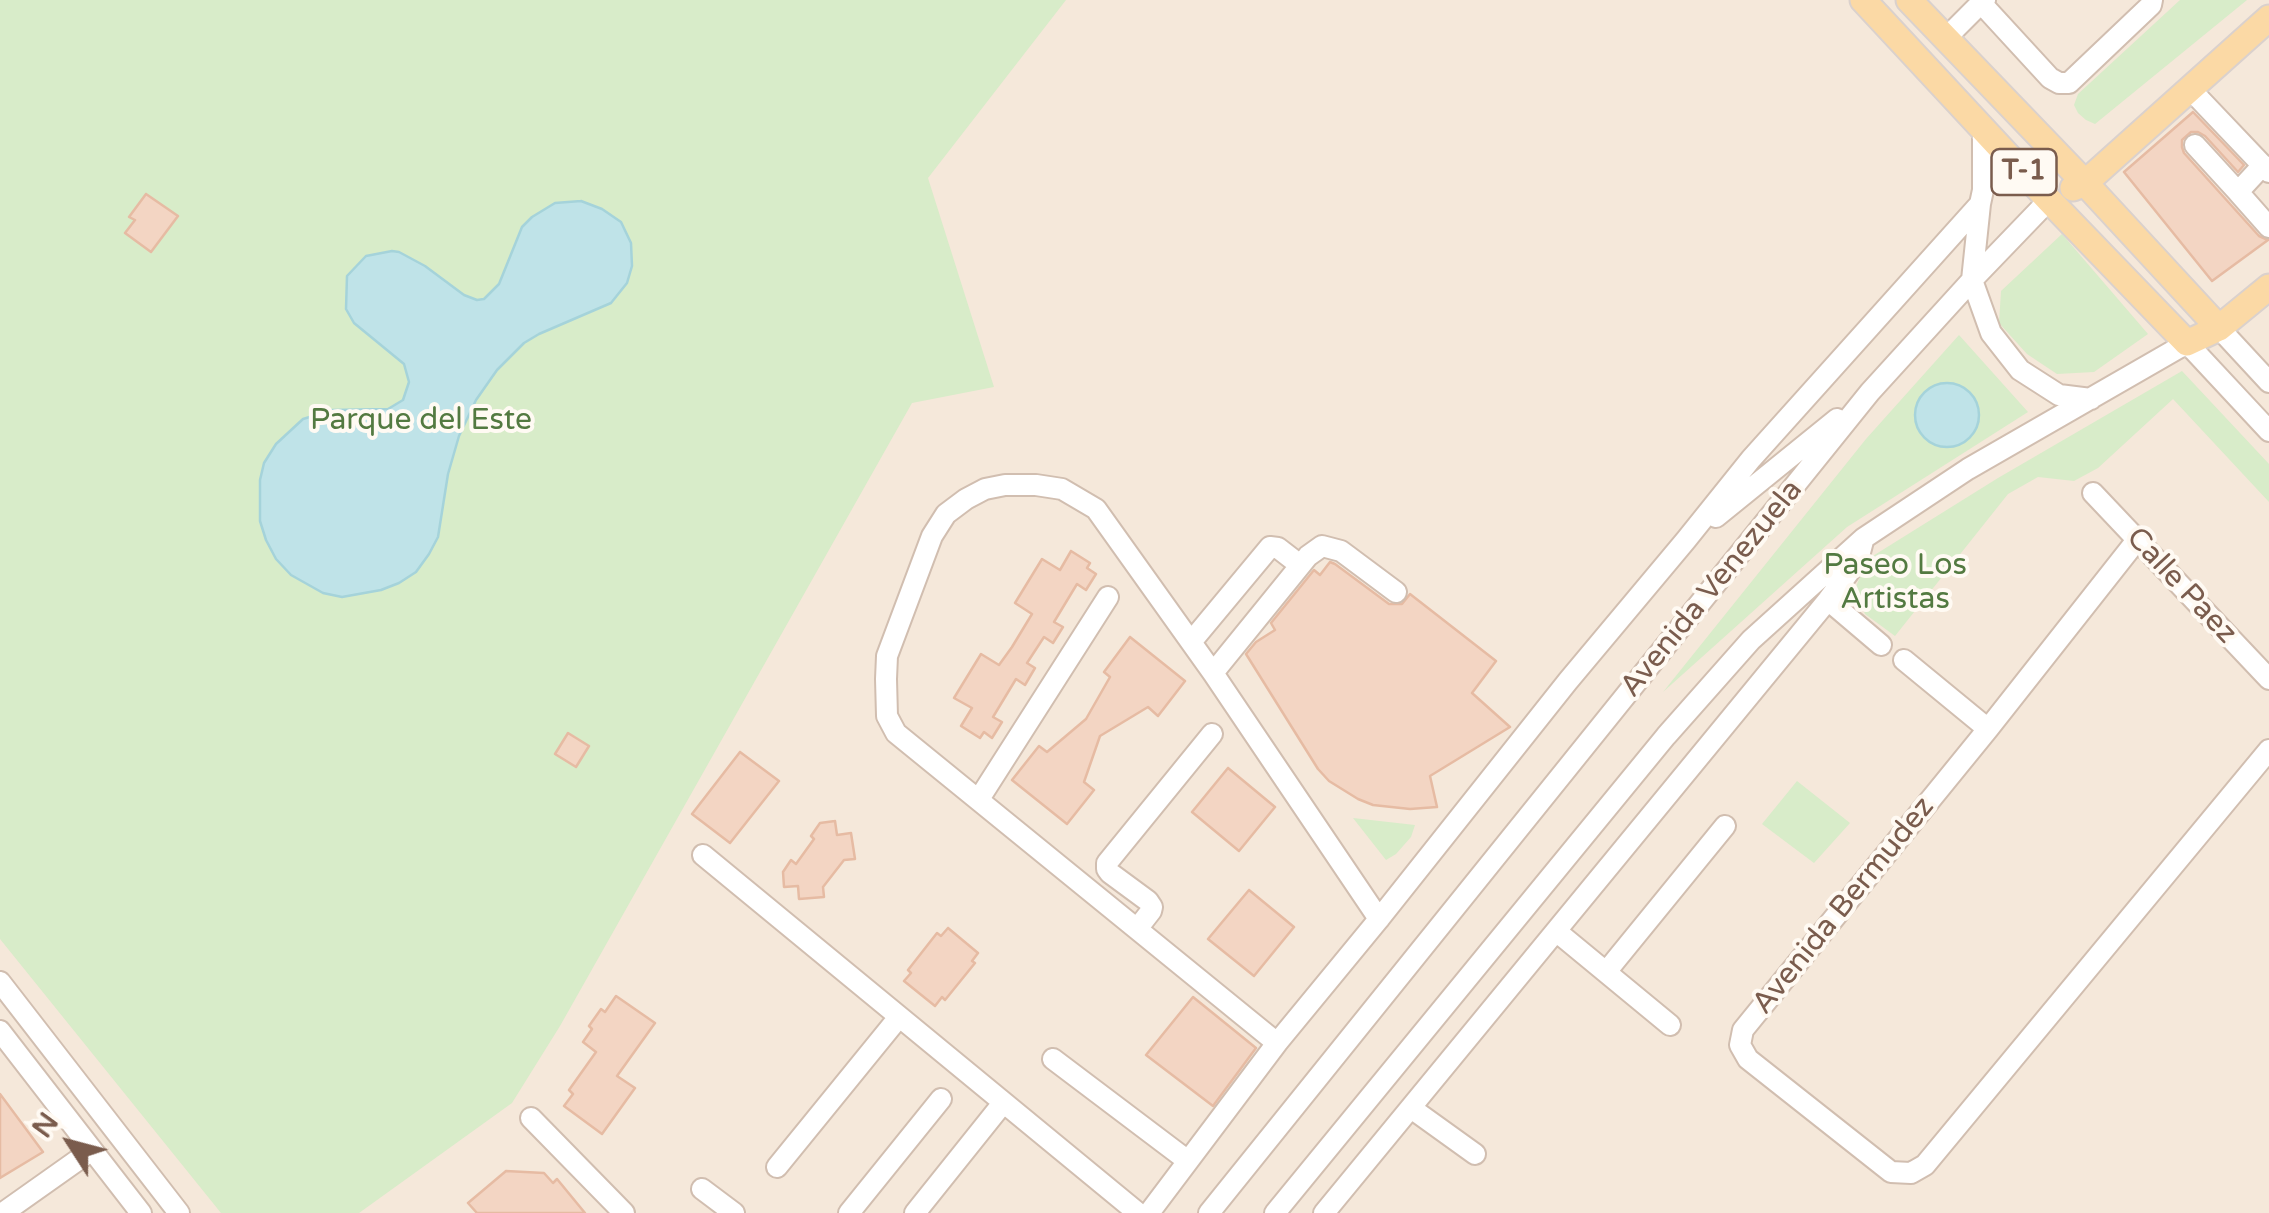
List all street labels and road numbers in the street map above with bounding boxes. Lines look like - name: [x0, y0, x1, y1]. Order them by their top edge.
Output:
- road number: T-1: [1992, 149, 2056, 195]
- street label: Avenida Venezuela: [1613, 473, 1811, 705]
- street label: Calle Paez: [2118, 520, 2244, 652]
- street label: Avenida Bermudez: [1745, 790, 1943, 1022]

